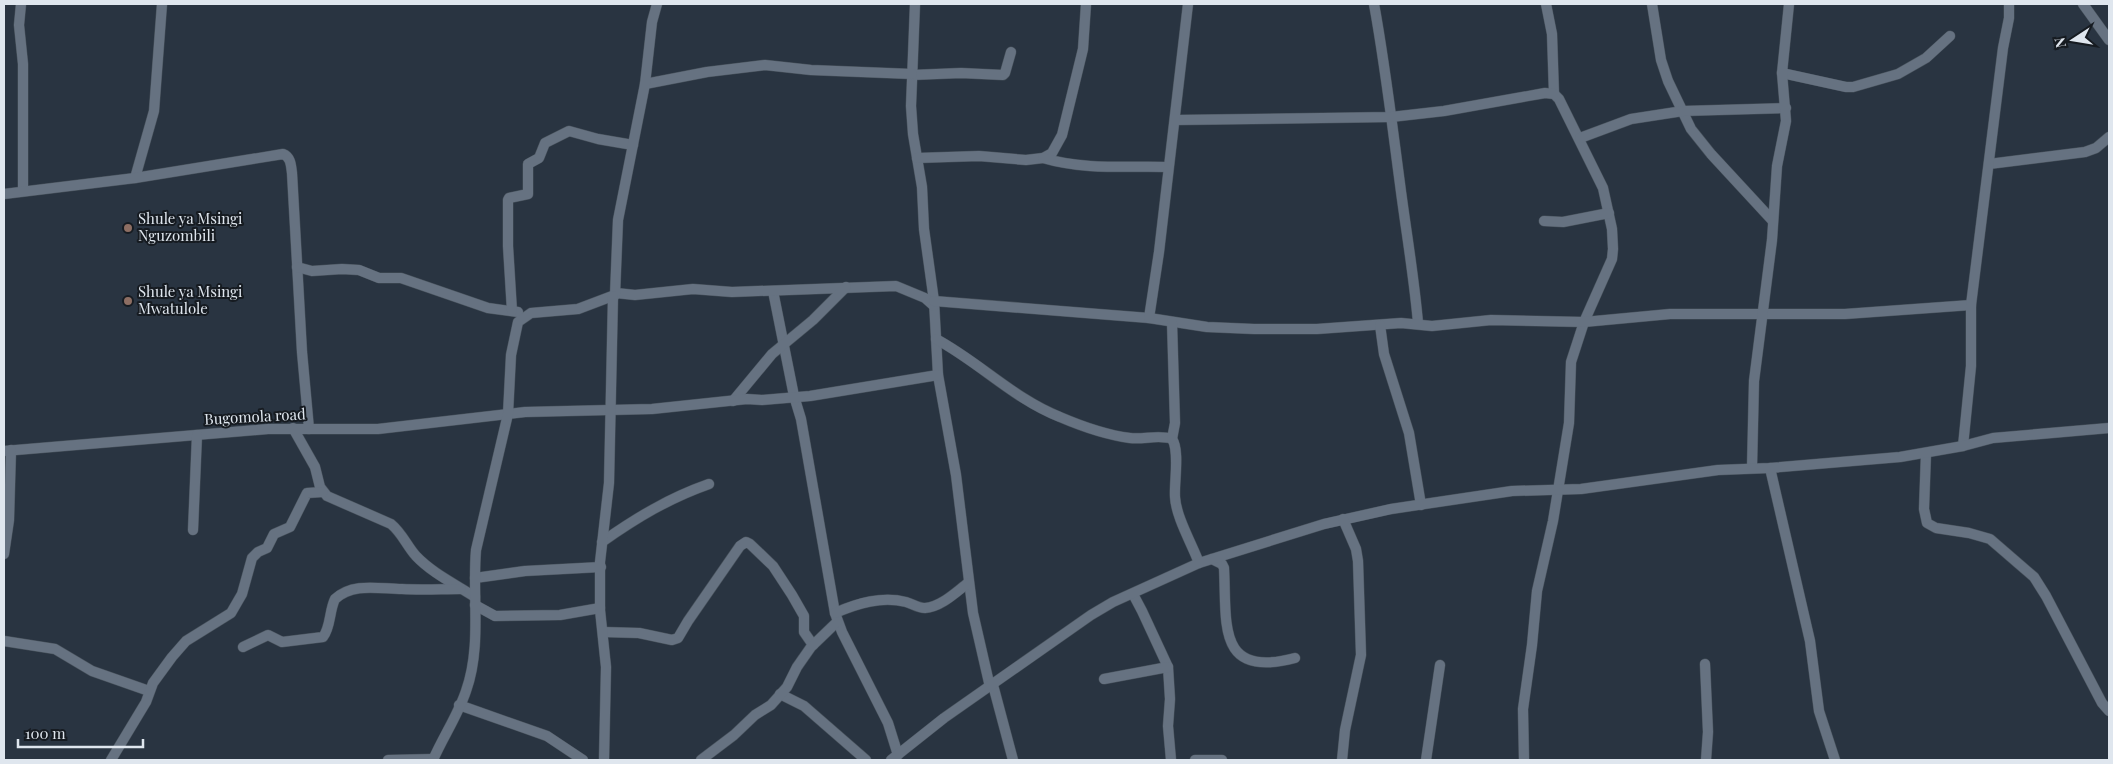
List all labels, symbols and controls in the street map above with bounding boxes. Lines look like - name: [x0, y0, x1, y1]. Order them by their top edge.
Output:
- north arrow: [2048, 15, 2098, 65]
- text: N: [2049, 36, 2070, 50]
- place label: Shule ya Msingi Nguzombili: [138, 208, 243, 245]
- marker: Shule ya Msingi Nguzombili: [122, 222, 134, 234]
- place label: Shule ya Msingi Mwatulole: [138, 281, 243, 318]
- marker: Shule ya Msingi Mwatulole: [122, 295, 134, 307]
- street label: Bugomola road: [204, 403, 306, 429]
- scale bar: [18, 716, 142, 748]
- text: 100 m: [25, 723, 66, 743]

